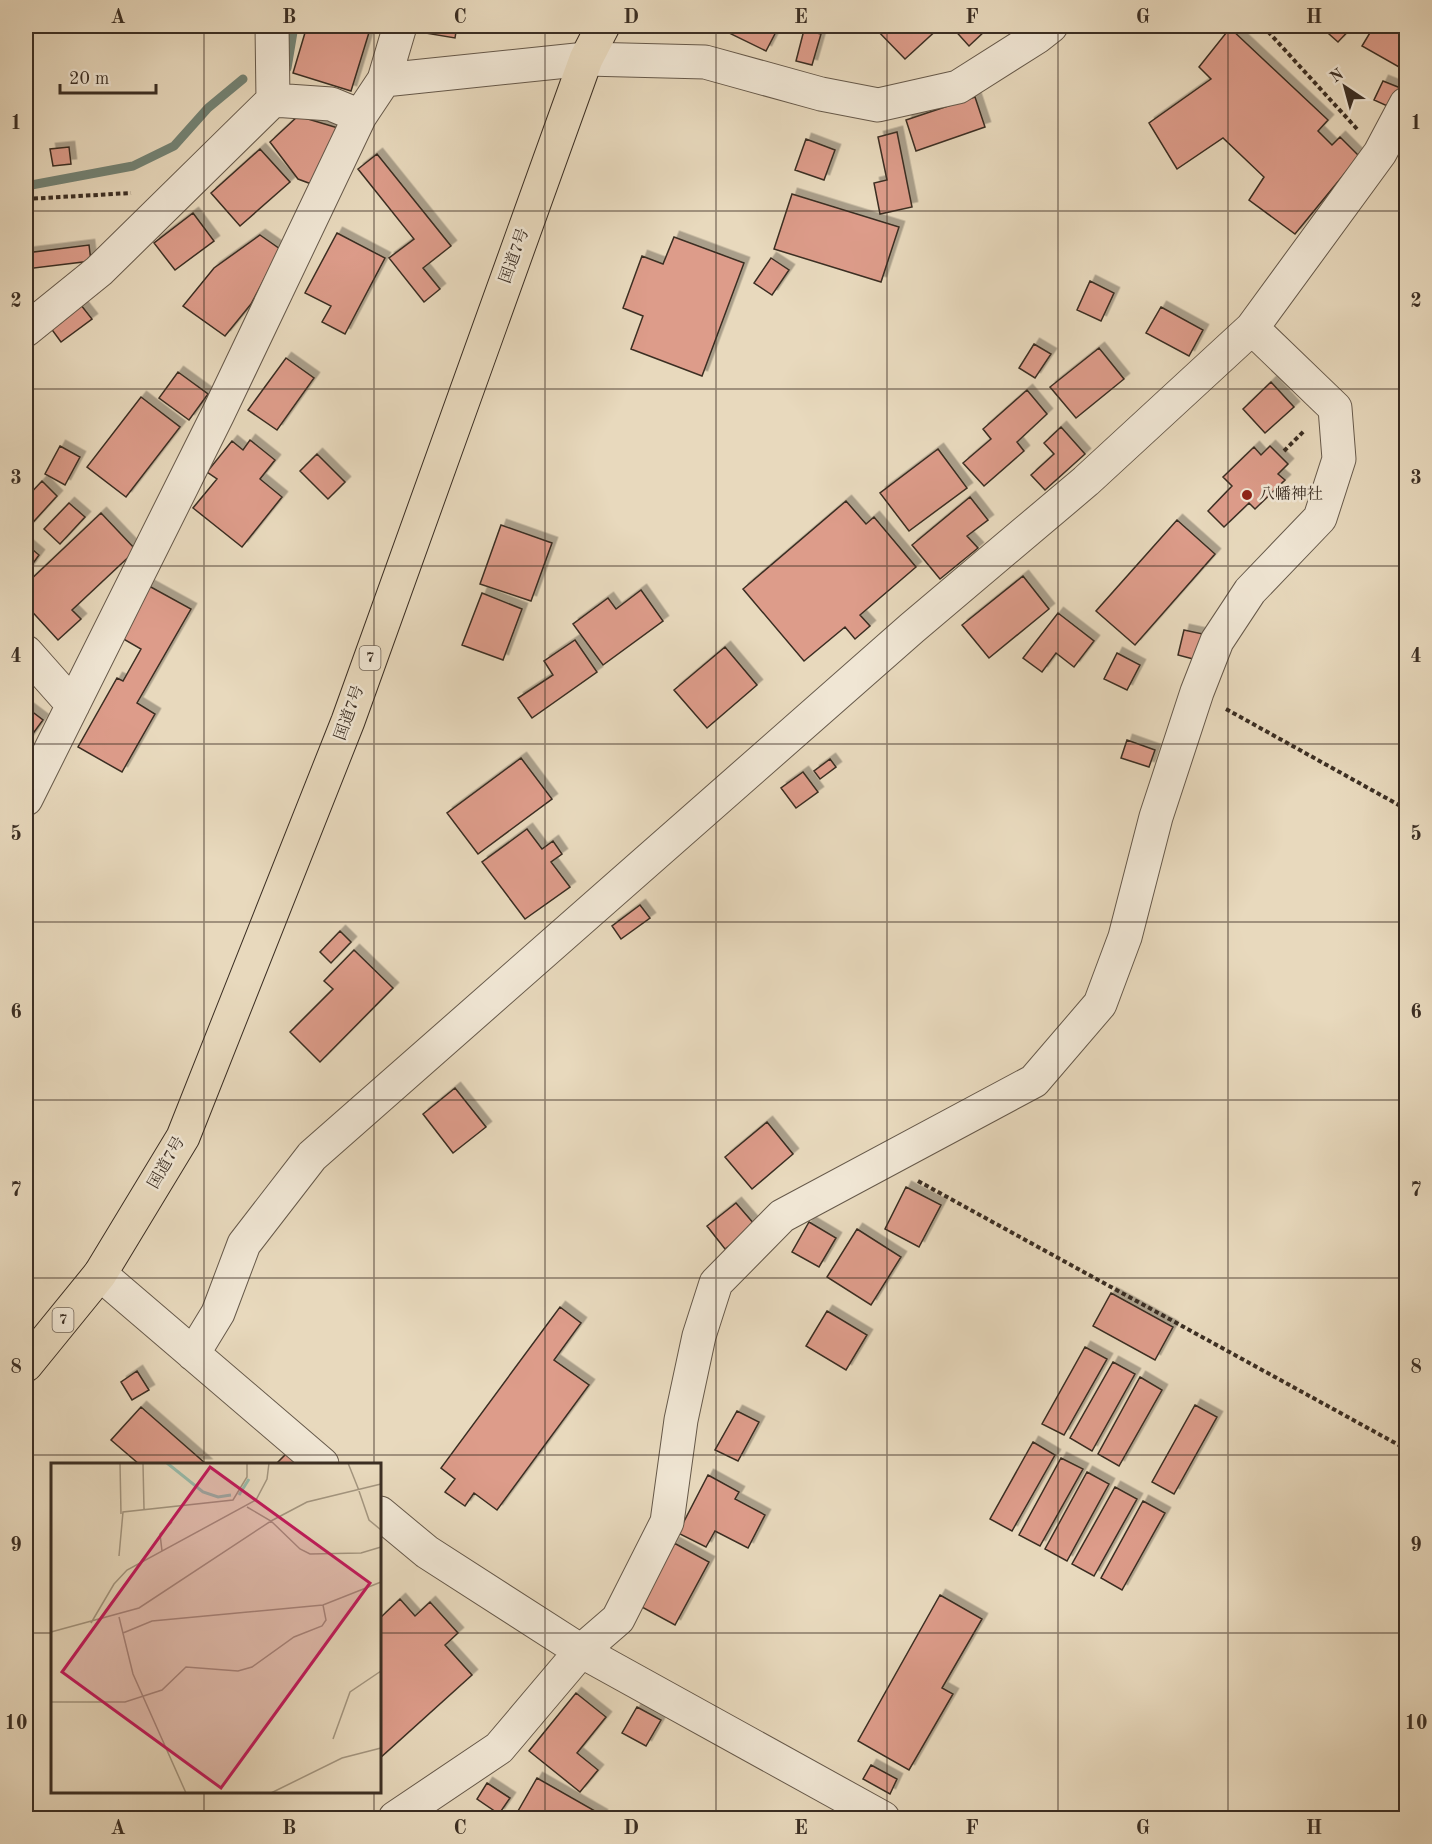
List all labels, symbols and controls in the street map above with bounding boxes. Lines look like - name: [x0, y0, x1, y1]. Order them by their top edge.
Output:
- text: A: [110, 8, 126, 28]
- text: B: [282, 8, 296, 28]
- text: C: [453, 8, 467, 28]
- text: D: [623, 8, 639, 28]
- text: E: [794, 8, 808, 28]
- text: F: [965, 8, 979, 28]
- text: G: [1136, 8, 1150, 28]
- text: H: [1306, 8, 1322, 28]
- scale bar: [60, 57, 156, 95]
- north arrow: [1315, 57, 1375, 117]
- text: N: [1328, 66, 1348, 87]
- text: 20 m: [69, 70, 109, 88]
- text: 1: [10, 114, 22, 134]
- text: 1: [1410, 114, 1422, 134]
- street label: 国道7号: [496, 226, 532, 286]
- text: 2: [10, 292, 22, 312]
- text: 2: [1410, 292, 1422, 312]
- text: 3: [10, 469, 22, 489]
- text: 3: [1410, 469, 1422, 489]
- place label: 八幡神社: [1259, 485, 1323, 503]
- marker: 八幡神社: [1240, 488, 1254, 502]
- road number: 7: [360, 646, 380, 670]
- text: 4: [10, 647, 22, 667]
- text: 4: [1410, 647, 1422, 667]
- street label: 国道7号: [331, 683, 367, 743]
- text: 5: [10, 824, 22, 845]
- text: 5: [1410, 824, 1422, 845]
- text: 6: [10, 1003, 22, 1023]
- text: 6: [1410, 1003, 1422, 1023]
- street label: 国道7号: [144, 1133, 188, 1192]
- text: 7: [10, 1181, 22, 1201]
- text: 7: [1410, 1181, 1422, 1201]
- road number: 7: [52, 1308, 74, 1332]
- text: 8: [10, 1358, 22, 1378]
- text: 8: [1410, 1358, 1422, 1378]
- inset map: [51, 1463, 381, 1793]
- text: 9: [10, 1536, 22, 1556]
- text: 9: [1410, 1536, 1422, 1556]
- text: 10: [4, 1714, 28, 1734]
- text: 10: [1404, 1714, 1428, 1734]
- text: A: [110, 1819, 126, 1839]
- text: B: [282, 1819, 296, 1839]
- text: C: [453, 1819, 467, 1839]
- text: D: [623, 1819, 639, 1839]
- text: E: [794, 1819, 808, 1839]
- text: F: [965, 1819, 979, 1839]
- text: G: [1136, 1819, 1150, 1839]
- text: H: [1306, 1819, 1322, 1839]

